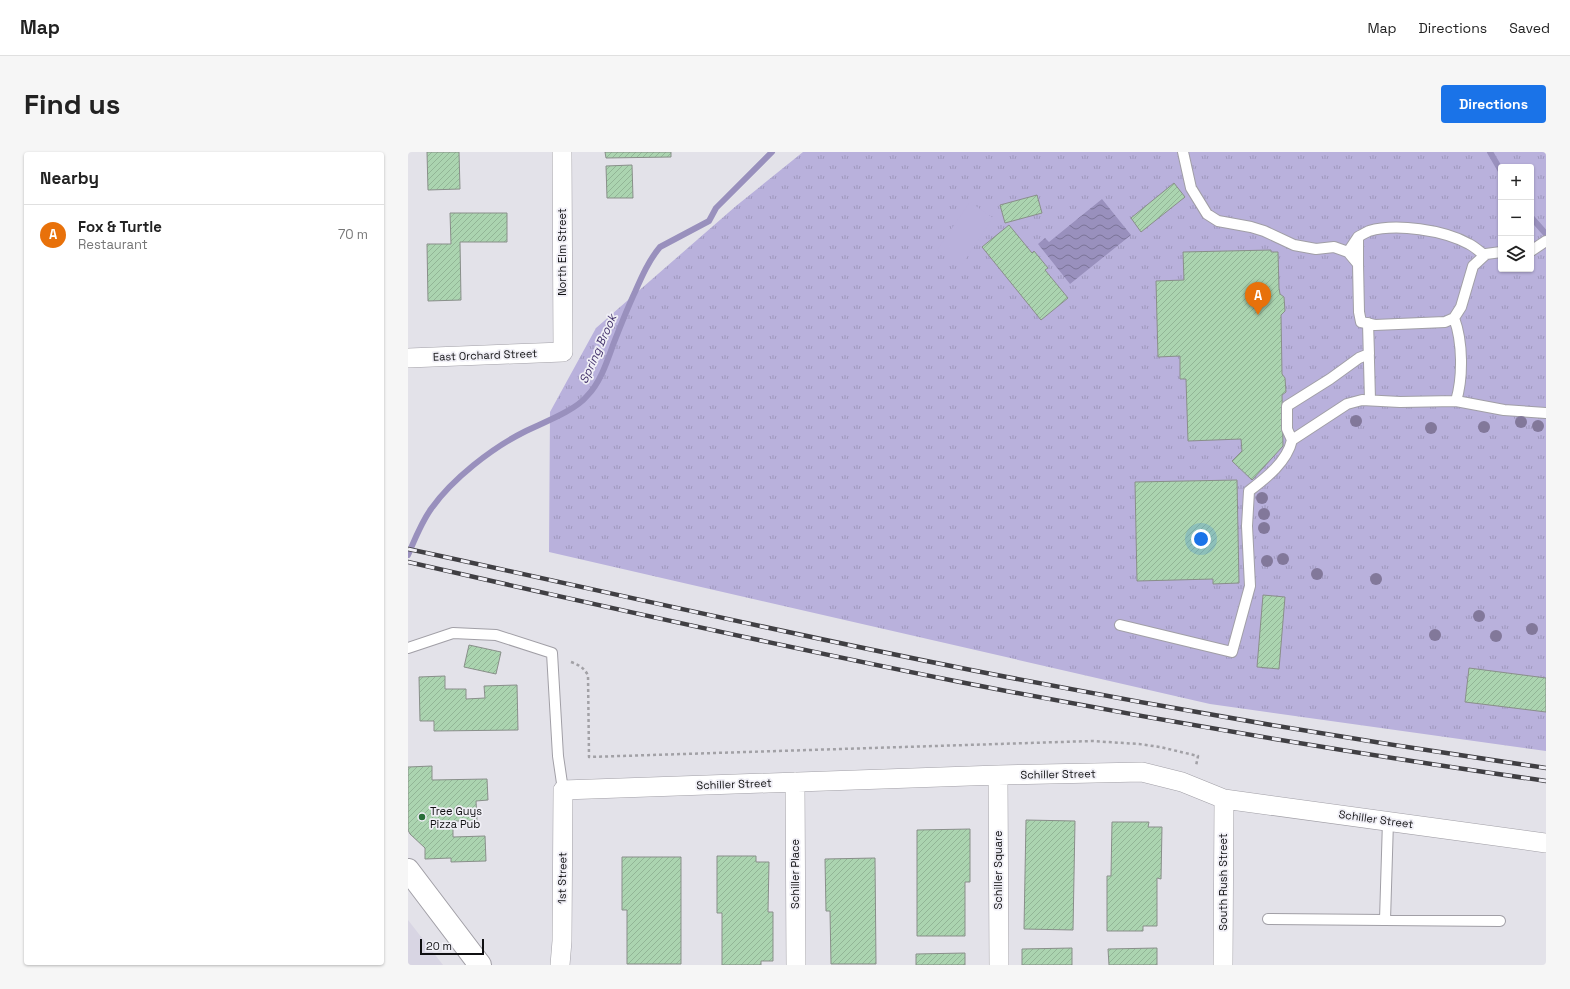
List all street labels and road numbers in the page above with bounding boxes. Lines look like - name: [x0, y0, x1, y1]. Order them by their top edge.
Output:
- street label: North Elm Street: [555, 208, 569, 296]
- street label: East Orchard Street: [433, 346, 537, 364]
- street label: Schiller Street: [1020, 766, 1096, 782]
- street label: Schiller Street: [696, 776, 772, 792]
- street label: Schiller Street: [1338, 807, 1414, 831]
- street label: Schiller Square: [991, 831, 1005, 909]
- street label: South Rush Street: [1216, 833, 1230, 931]
- street label: Schiller Place: [788, 839, 802, 909]
- street label: 1st Street: [555, 852, 569, 904]

